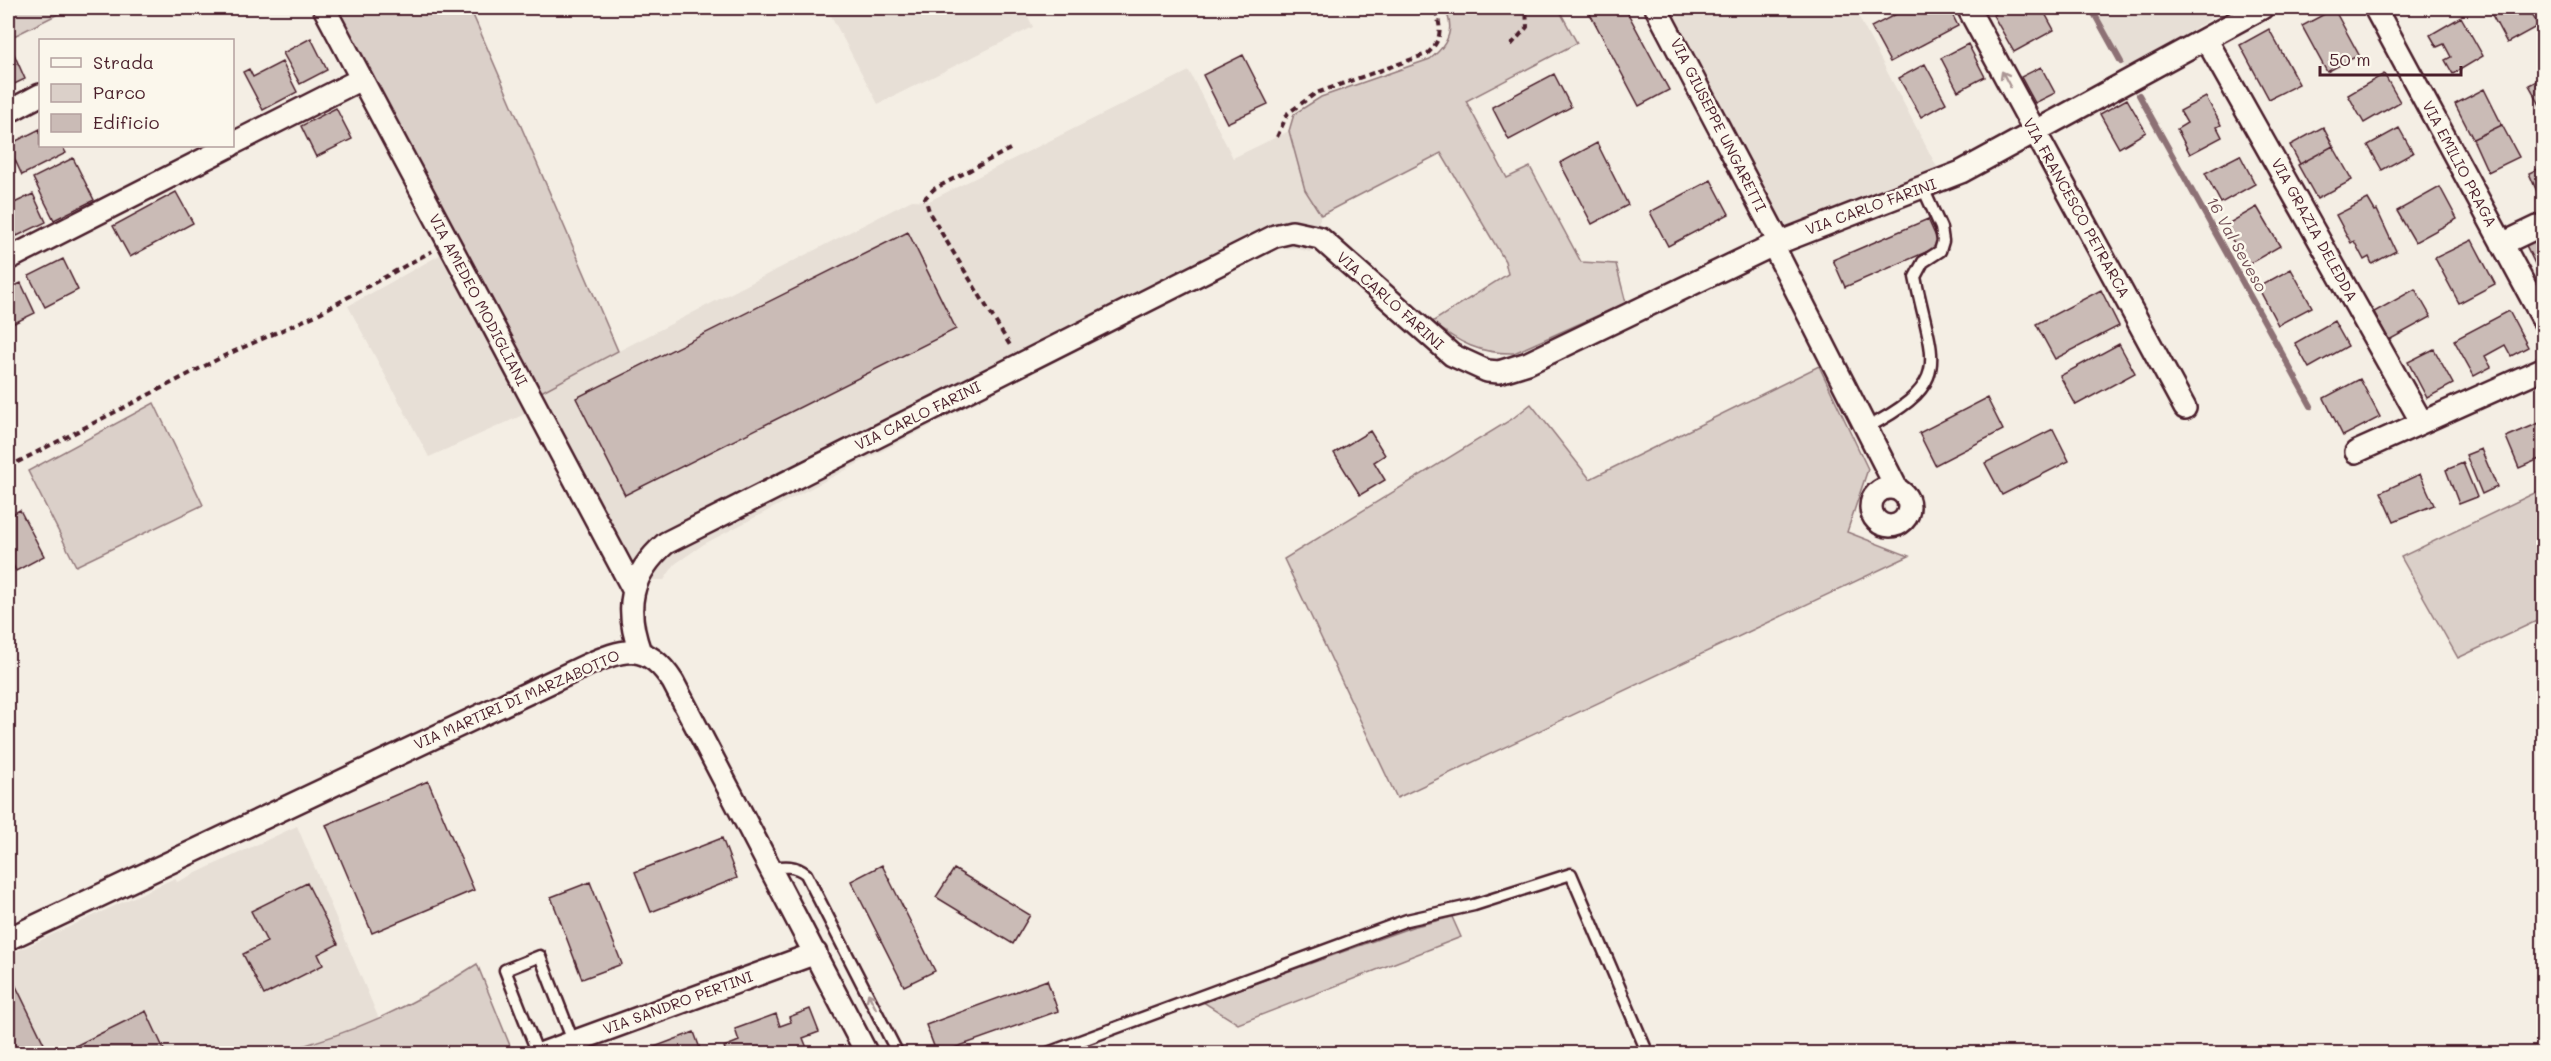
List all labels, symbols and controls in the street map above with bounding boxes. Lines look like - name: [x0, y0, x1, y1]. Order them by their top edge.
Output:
- street label: VIA GIUSEPPE UNGARETTI: [1666, 35, 1772, 215]
- legend: [39, 39, 234, 147]
- scale bar: [2320, 39, 2461, 77]
- text: 50 m: [2329, 47, 2371, 71]
- text: Strada: [93, 50, 154, 74]
- one-way arrow: [2000, 71, 2012, 88]
- text: Parco: [93, 80, 146, 104]
- street label: VIA EMILIO PRAGA: [2418, 97, 2502, 230]
- text: Edificio: [93, 110, 160, 134]
- street label: VIA FRANCESCO PETRARCA: [2019, 114, 2135, 301]
- street label: VIA GRAZIA DELEDDA: [2267, 154, 2363, 305]
- street label: VIA CARLO FARINI: [1803, 173, 1939, 239]
- water label: 16 Val Seveso: [2202, 192, 2273, 296]
- street label: VIA AMEDEO MODIGLIANI: [425, 210, 533, 389]
- street label: VIA CARLO FARINI: [1333, 247, 1449, 354]
- street label: VIA CARLO FARINI: [851, 376, 984, 454]
- street label: VIA MARTIRI DI MARZABOTTO: [411, 645, 623, 754]
- street label: VIA SANDRO PERTINI: [600, 966, 756, 1038]
- one-way arrow: [866, 993, 877, 1011]

